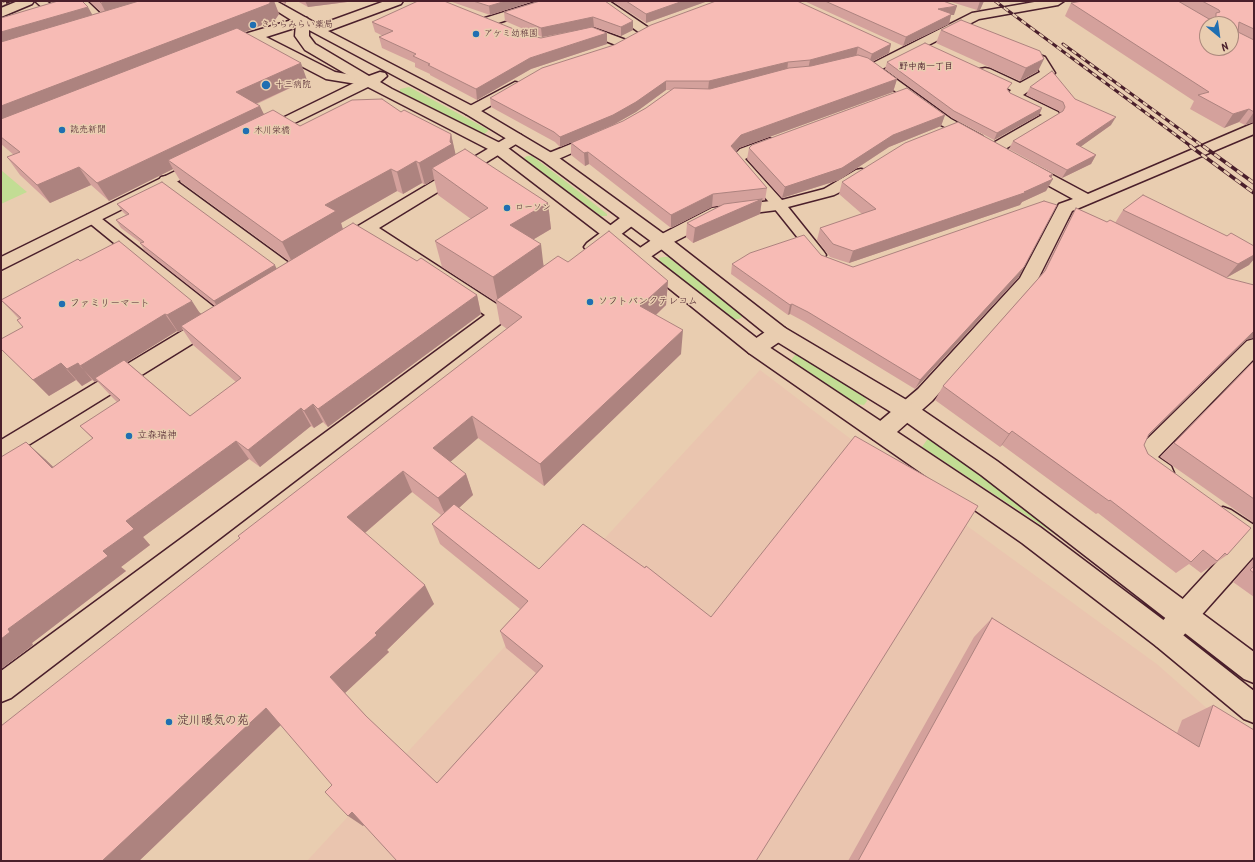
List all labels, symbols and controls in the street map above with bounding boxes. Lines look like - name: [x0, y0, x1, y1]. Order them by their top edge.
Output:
- north arrow: [1199, 16, 1239, 56]
- marker: きららみらい薬局: [248, 20, 258, 30]
- place label: きららみらい薬局: [261, 20, 333, 30]
- marker: アケミ幼稚園: [471, 29, 481, 39]
- place label: アケミ幼稚園: [484, 29, 538, 39]
- text: N: [1217, 36, 1232, 55]
- district label: 野中南一丁目: [899, 62, 953, 72]
- marker: 十三病院: [260, 79, 272, 91]
- place label: 十三病院: [275, 80, 311, 90]
- marker: 読売新聞: [57, 125, 67, 135]
- place label: 読売新聞: [70, 125, 106, 135]
- marker: 木川栄橋: [241, 126, 251, 136]
- place label: 木川栄橋: [254, 126, 290, 136]
- marker: ローソン: [502, 203, 512, 213]
- place label: ローソン: [515, 203, 551, 213]
- place label: ソフトバンクテレコム: [598, 296, 698, 308]
- marker: ソフトバンクテレコム: [585, 297, 595, 307]
- place label: ファミリーマート: [70, 298, 150, 310]
- marker: ファミリーマート: [57, 299, 67, 309]
- place label: 立森瑞神: [137, 430, 177, 442]
- marker: 立森瑞神: [124, 431, 134, 441]
- place label: 淀川暖気の苑: [177, 715, 249, 729]
- marker: 淀川暖気の苑: [164, 717, 174, 727]

